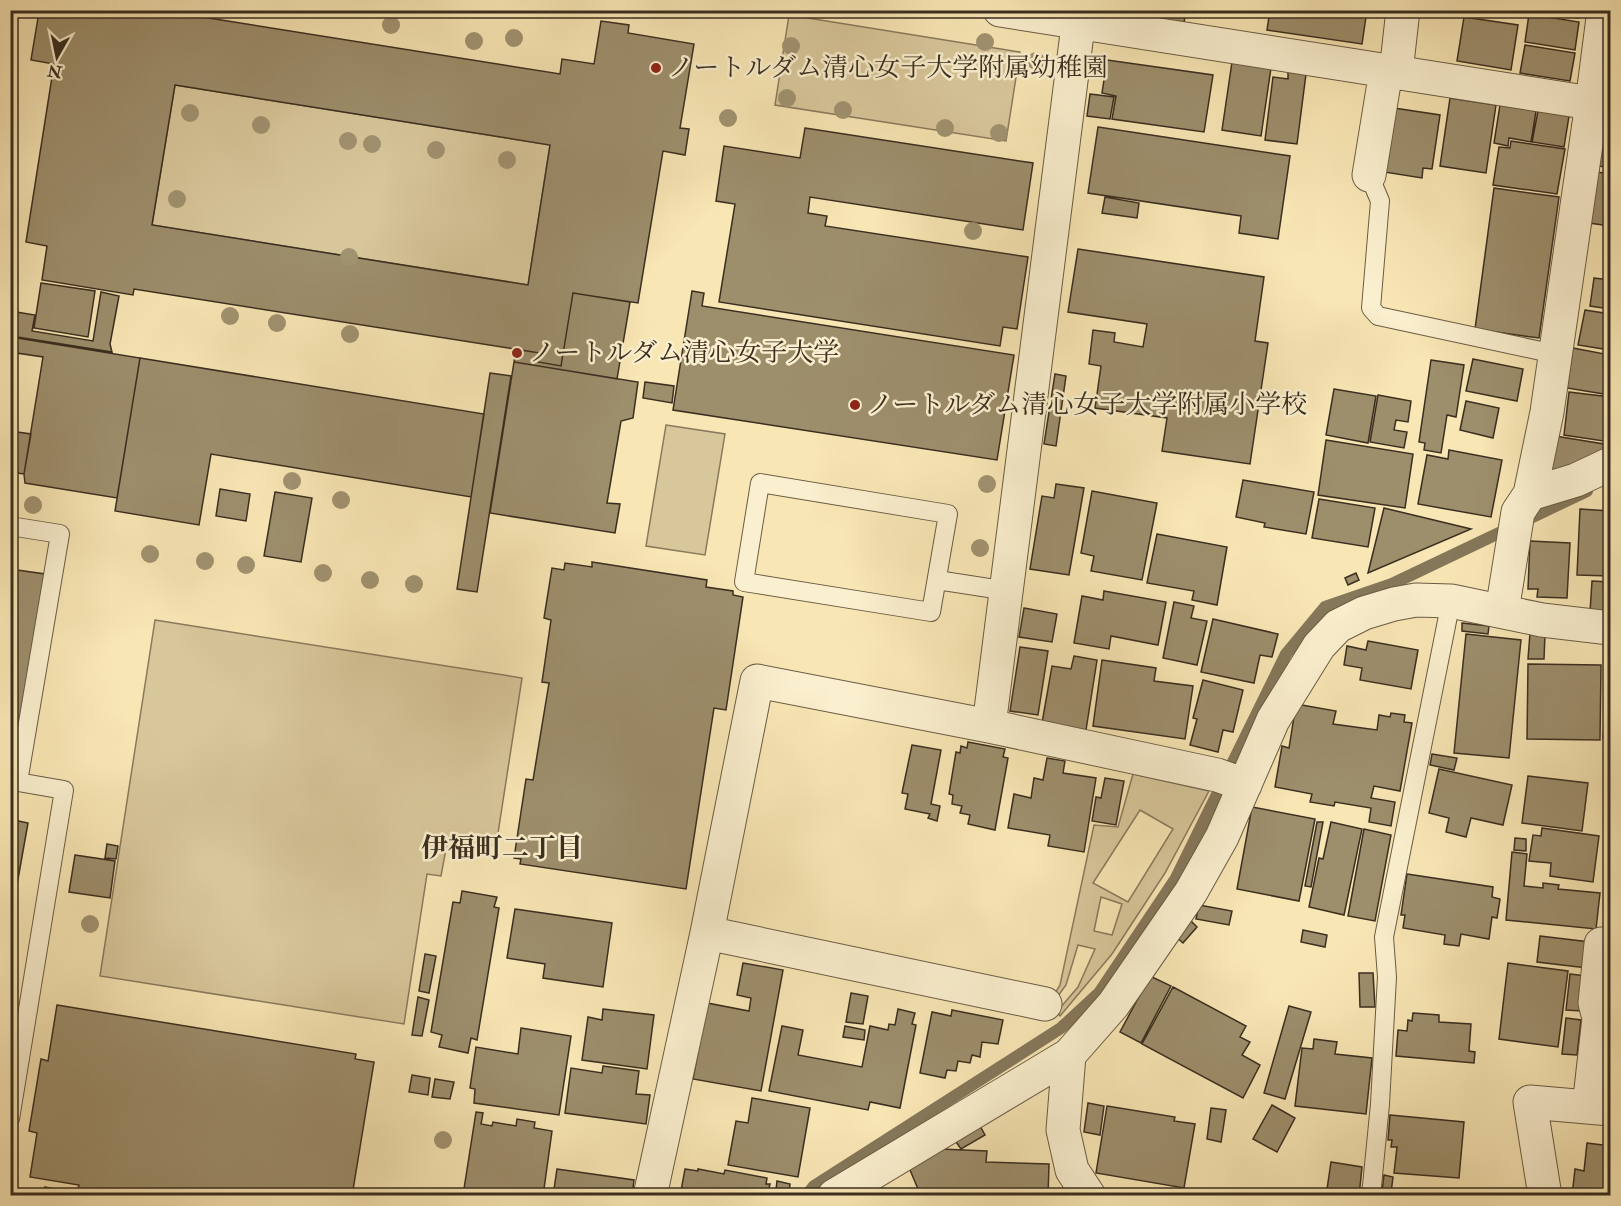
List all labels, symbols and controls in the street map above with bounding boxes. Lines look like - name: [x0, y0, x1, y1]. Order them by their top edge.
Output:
- north arrow: [27, 27, 87, 87]
- place label: ノートルダム清心女子大学附属幼稚園: [668, 52, 1108, 84]
- text: N: [46, 60, 64, 82]
- marker: ノートルダム清心女子大学附属幼稚園: [649, 61, 663, 75]
- place label: ノートルダム清心女子大学: [529, 337, 839, 369]
- marker: ノートルダム清心女子大学: [510, 346, 524, 360]
- place label: ノートルダム清心女子大学附属小学校: [867, 389, 1307, 421]
- marker: ノートルダム清心女子大学附属小学校: [848, 398, 862, 412]
- district label: 伊福町二丁目: [421, 832, 583, 865]

